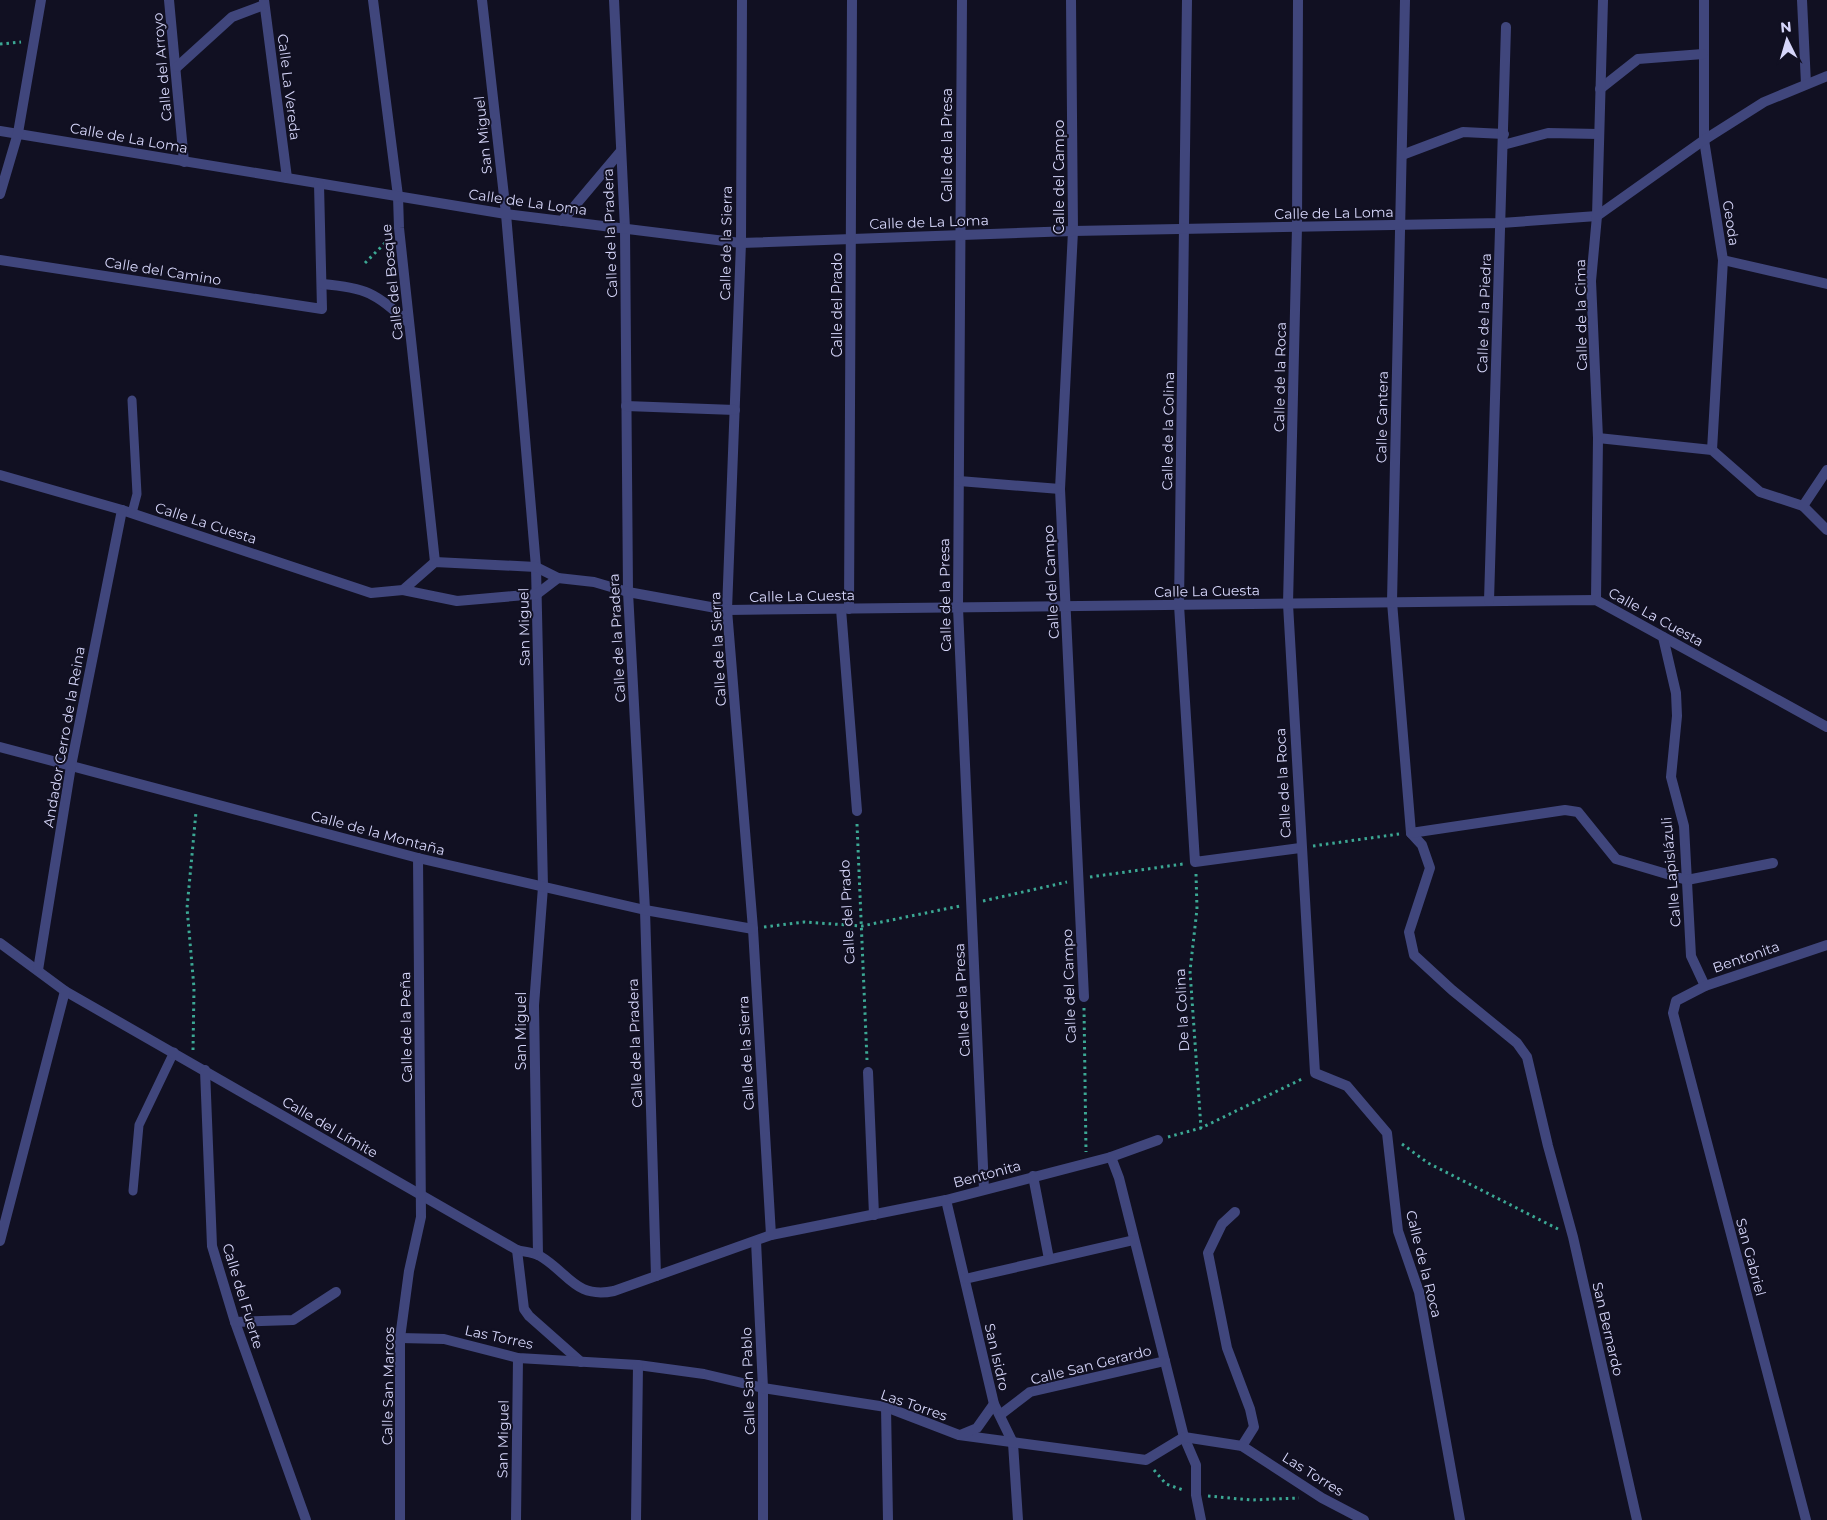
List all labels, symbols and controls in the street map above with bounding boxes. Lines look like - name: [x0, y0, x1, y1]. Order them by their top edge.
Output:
- street label: Calle del Arroyo: [148, 12, 176, 122]
- north arrow: [1762, 15, 1812, 65]
- text: N: [1779, 18, 1792, 37]
- street label: Calle La Vereda: [274, 33, 304, 141]
- street label: Calle de la Presa: [938, 88, 956, 202]
- street label: San Miguel: [470, 95, 496, 175]
- street label: Calle de La Loma: [69, 119, 189, 157]
- street label: Calle del Campo: [1050, 120, 1068, 234]
- street label: Calle de la Pradera: [599, 168, 621, 298]
- street label: Calle de La Loma: [468, 185, 588, 219]
- street label: Calle de la Sierra: [716, 186, 736, 300]
- street label: Geoda: [1719, 199, 1743, 247]
- street label: Calle de La Loma: [1274, 203, 1394, 223]
- street label: Calle de La Loma: [869, 211, 989, 233]
- street label: Calle del Bosque: [377, 223, 407, 341]
- street label: Calle del Camino: [103, 253, 223, 289]
- street label: Calle del Prado: [828, 253, 846, 357]
- street label: Calle de la Piedra: [1473, 253, 1495, 373]
- street label: Calle de la Cima: [1571, 259, 1591, 371]
- street label: Calle de la Roca: [1270, 322, 1290, 432]
- street label: Calle Cantera: [1372, 371, 1392, 463]
- street label: Calle de la Colina: [1158, 372, 1178, 490]
- street label: Calle La Cuesta: [153, 498, 259, 548]
- street label: Calle del Campo: [1039, 524, 1063, 640]
- street label: Calle de la Presa: [935, 538, 955, 652]
- street label: Calle de la Pradera: [605, 573, 629, 703]
- street label: Calle La Cuesta: [1154, 581, 1260, 601]
- street label: Calle La Cuesta: [1605, 583, 1707, 651]
- street label: Calle La Cuesta: [749, 586, 855, 606]
- street label: San Miguel: [514, 588, 534, 666]
- street label: Calle de la Sierra: [706, 591, 730, 707]
- street label: Andador Cerro de la Reina: [39, 645, 89, 829]
- street label: Calle de la Roca: [1271, 728, 1295, 838]
- street label: Calle de la Montaña: [309, 806, 447, 860]
- street label: Calle Lapislázuli: [1657, 816, 1685, 928]
- street label: Calle del Prado: [835, 859, 859, 965]
- street label: Calle del Campo: [1058, 928, 1080, 1043]
- street label: Bentonita: [1710, 937, 1782, 977]
- street label: Calle de la Presa: [950, 943, 974, 1057]
- street label: De la Colina: [1171, 968, 1193, 1052]
- street label: Calle de la Peña: [396, 971, 416, 1083]
- street label: Calle de la Pradera: [624, 978, 646, 1108]
- street label: San Miguel: [512, 992, 530, 1070]
- street label: Calle de la Sierra: [734, 995, 758, 1111]
- street label: Calle del Límite: [279, 1092, 381, 1162]
- street label: Bentonita: [951, 1156, 1023, 1192]
- street label: Calle de la Roca: [1402, 1208, 1446, 1320]
- street label: San Gabriel: [1732, 1216, 1770, 1298]
- street label: Calle del Fuerte: [218, 1241, 268, 1351]
- street label: San Bernardo: [1588, 1280, 1628, 1378]
- street label: Las Torres: [463, 1321, 535, 1353]
- street label: San Isidro: [981, 1322, 1014, 1393]
- street label: Calle San Marcos: [378, 1327, 398, 1445]
- street label: Calle San Pablo: [737, 1327, 759, 1435]
- street label: Calle San Gerardo: [1029, 1341, 1154, 1389]
- street label: Las Torres: [878, 1385, 950, 1425]
- street label: San Miguel: [493, 1400, 513, 1478]
- street label: Las Torres: [1279, 1448, 1347, 1500]

